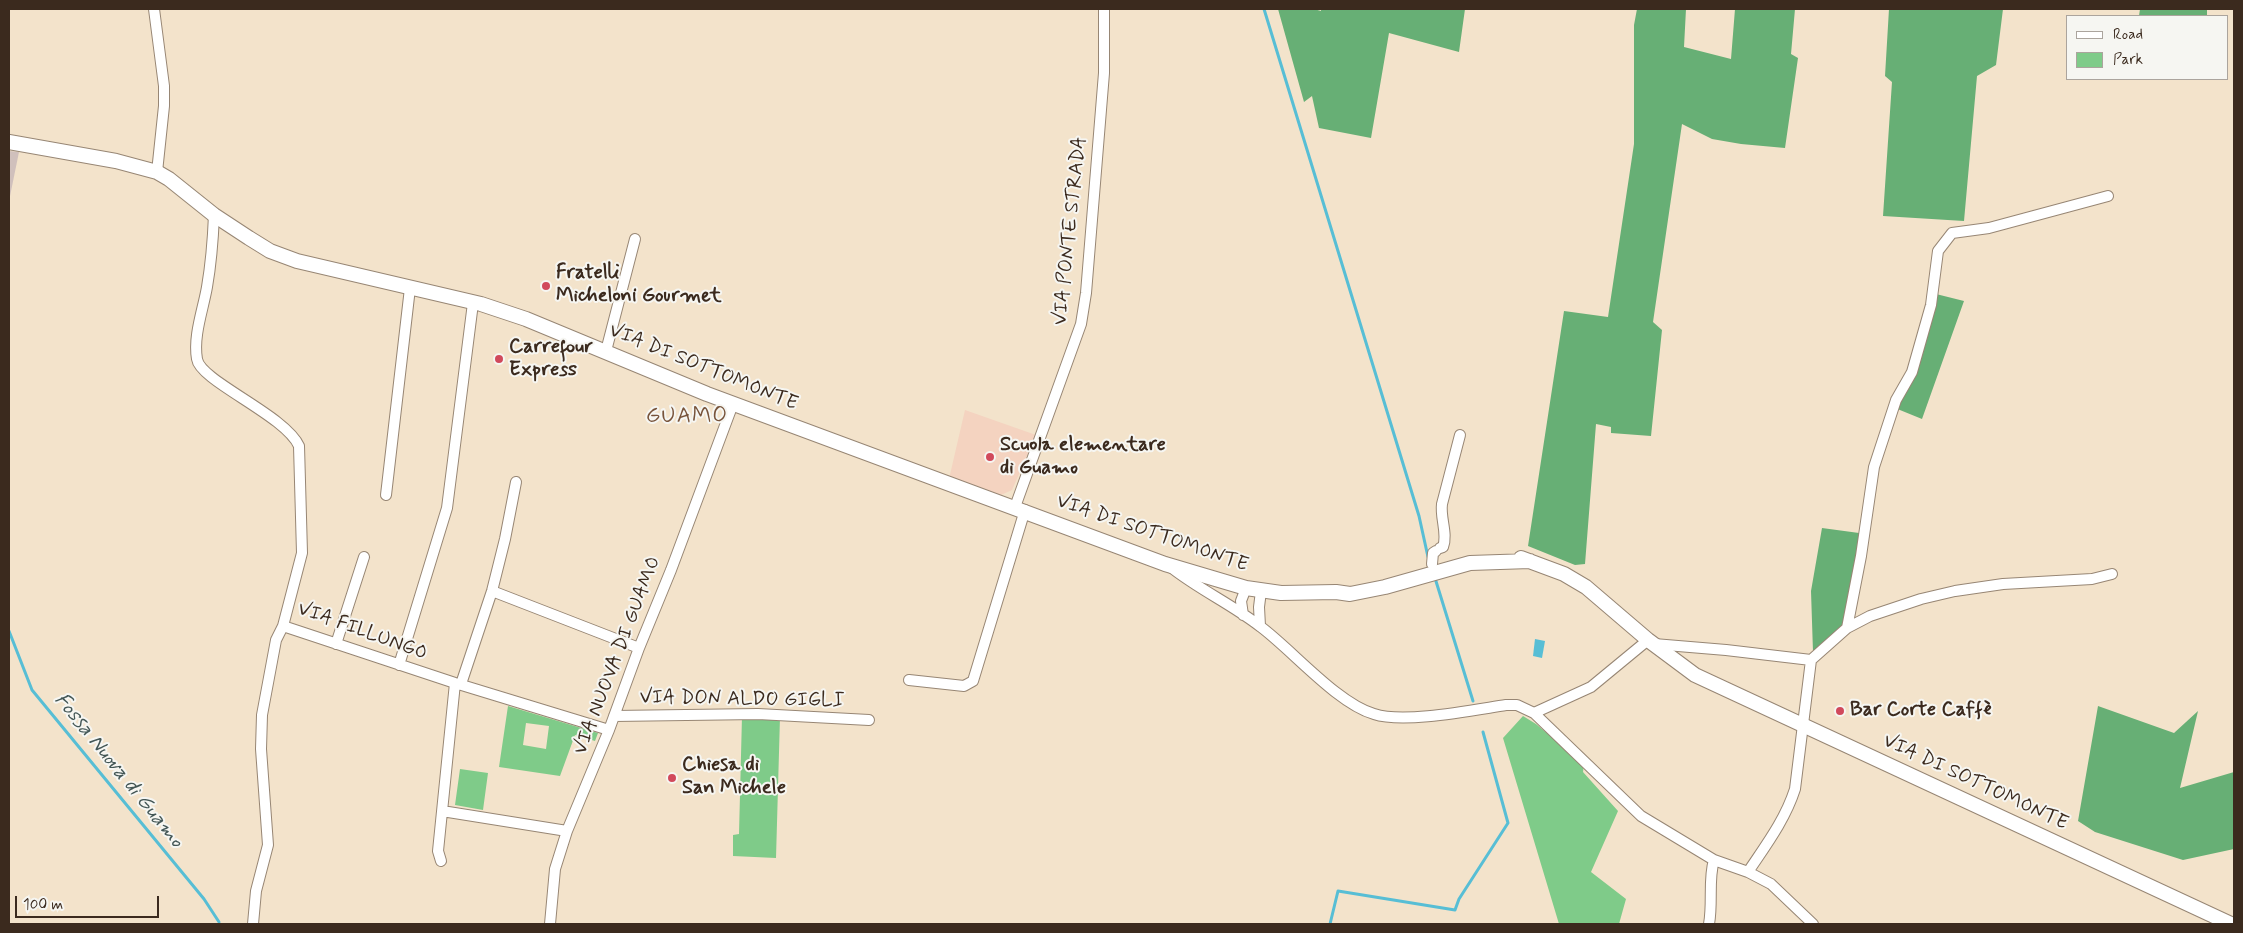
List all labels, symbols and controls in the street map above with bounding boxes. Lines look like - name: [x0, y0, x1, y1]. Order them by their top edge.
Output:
- legend: [2066, 15, 2228, 80]
- text: Road: [2113, 25, 2143, 45]
- text: Park: [2113, 50, 2143, 70]
- street label: VIA PONTE STRADA: [1049, 135, 1093, 327]
- place label: Fratelli Micheloni Gourmet: [556, 262, 722, 309]
- marker: Fratelli Micheloni Gourmet: [540, 280, 552, 292]
- street label: VIA DI SOTTOMONTE: [605, 319, 801, 417]
- place label: Carrefour Express: [509, 336, 593, 383]
- marker: Carrefour Express: [493, 353, 505, 365]
- district label: GUAMO: [646, 404, 728, 430]
- place label: Scuola elementare di Guamo: [1000, 434, 1166, 481]
- marker: Scuola elementare di Guamo: [984, 451, 996, 463]
- street label: VIA DI SOTTOMONTE: [1053, 490, 1251, 578]
- street label: VIA NUOVA DI GUAMO: [569, 554, 667, 758]
- street label: VIA FILLUNGO: [294, 597, 430, 667]
- street label: VIA DON ALDO GIGLI: [639, 686, 845, 714]
- water label: Fossa Nuova di Guamo: [48, 689, 188, 853]
- place label: Bar Corte Caffè: [1850, 699, 1991, 723]
- marker: Bar Corte Caffè: [1834, 705, 1846, 717]
- street label: VIA DI SOTTOMONTE: [1879, 730, 2071, 836]
- place label: Chiesa di San Michele: [682, 754, 786, 801]
- marker: Chiesa di San Michele: [666, 772, 678, 784]
- scale bar: [18, 886, 161, 918]
- text: 100 m: [23, 895, 63, 915]

